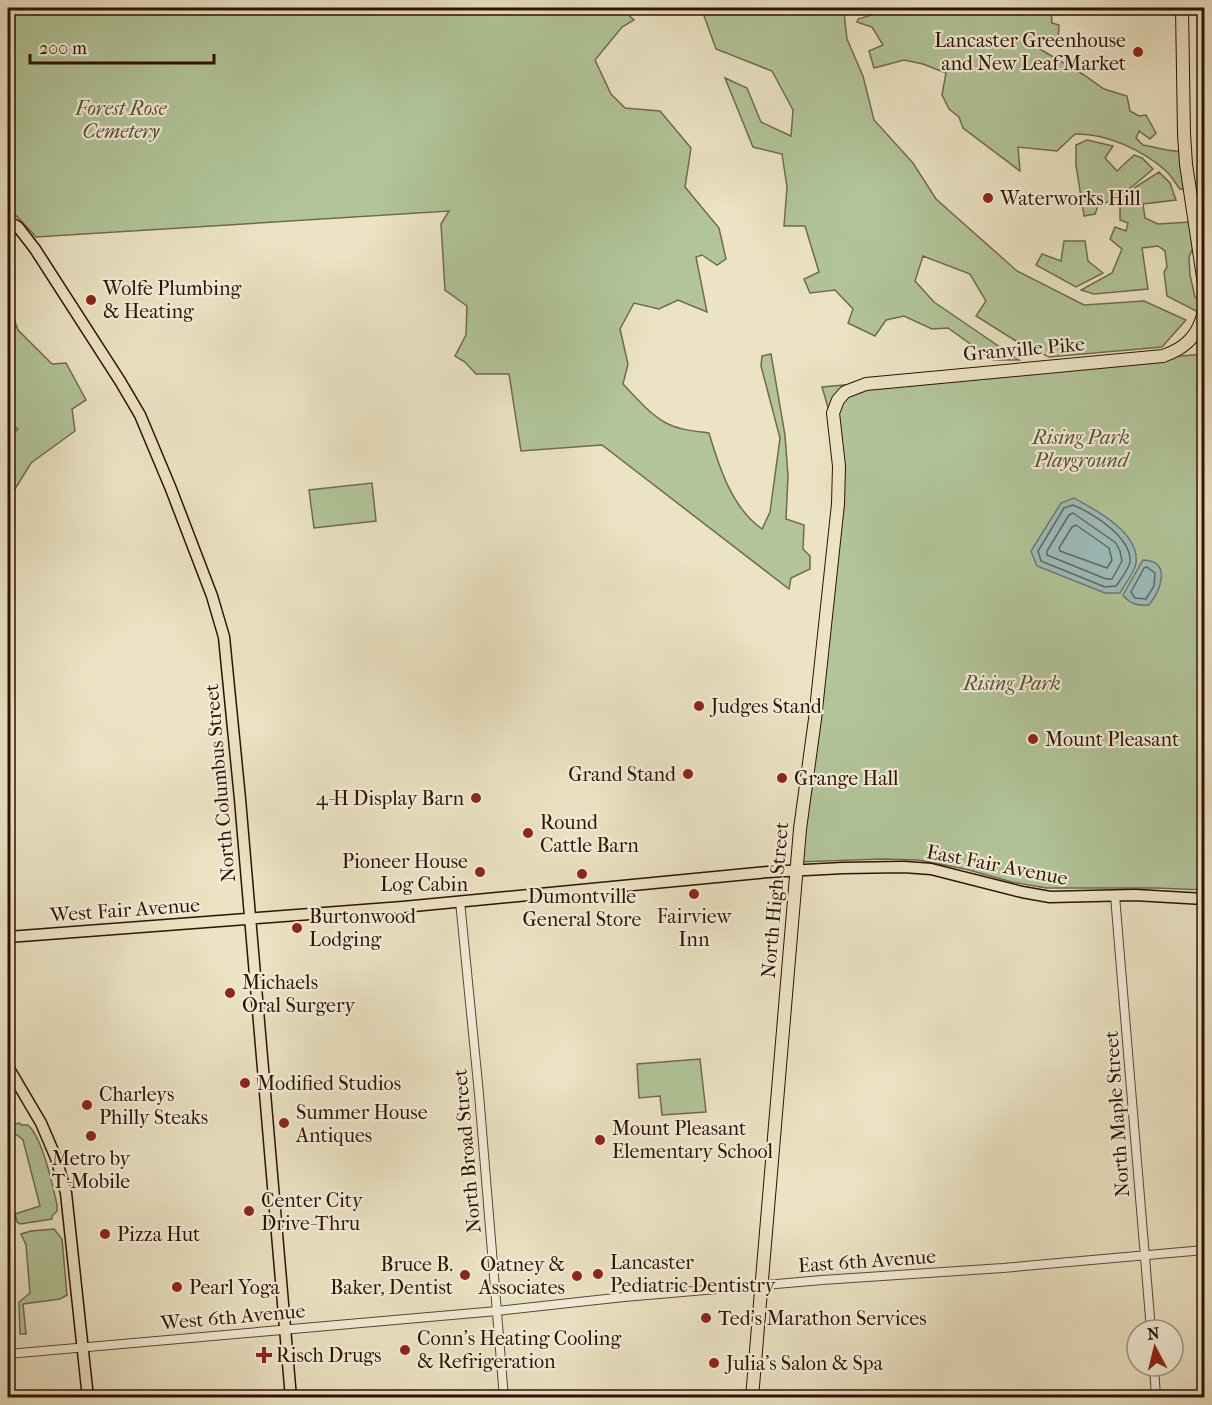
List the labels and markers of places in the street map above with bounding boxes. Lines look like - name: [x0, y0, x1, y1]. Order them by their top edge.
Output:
- place label: Lancaster Greenhouse and New Leaf Market: [934, 29, 1126, 75]
- marker: Lancaster Greenhouse and New Leaf Market: [1131, 45, 1145, 59]
- place label: Waterworks Hill: [999, 187, 1141, 210]
- marker: Waterworks Hill: [981, 191, 995, 205]
- place label: Wolfe Plumbing & Heating: [102, 277, 241, 323]
- marker: Wolfe Plumbing & Heating: [84, 293, 98, 307]
- place label: Judges Stand: [709, 695, 823, 718]
- marker: Judges Stand: [692, 699, 706, 713]
- place label: Mount Pleasant: [1045, 728, 1179, 751]
- marker: Mount Pleasant: [1026, 732, 1040, 746]
- place label: Grand Stand: [568, 763, 677, 786]
- marker: Grand Stand: [681, 767, 695, 781]
- place label: Grange Hall: [794, 767, 899, 790]
- marker: Grange Hall: [775, 771, 789, 785]
- place label: 4-H Display Barn: [316, 787, 464, 810]
- marker: 4-H Display Barn: [469, 791, 483, 805]
- place label: Round Cattle Barn: [540, 811, 639, 857]
- marker: Round Cattle Barn: [521, 826, 535, 840]
- place label: Pioneer House Log Cabin: [342, 850, 468, 896]
- marker: Pioneer House Log Cabin: [473, 865, 487, 879]
- marker: Dumontville General Store: [575, 867, 589, 881]
- place label: Dumontville General Store: [523, 885, 641, 931]
- marker: Fairview Inn: [687, 887, 701, 901]
- place label: Burtonwood Lodging: [309, 905, 417, 951]
- place label: Fairview Inn: [657, 905, 732, 951]
- marker: Burtonwood Lodging: [290, 921, 304, 935]
- place label: Michaels Oral Surgery: [242, 971, 357, 1017]
- marker: Michaels Oral Surgery: [223, 986, 237, 1000]
- place label: Modified Studios: [257, 1072, 401, 1095]
- marker: Modified Studios: [238, 1076, 252, 1090]
- place label: Charleys Philly Steaks: [99, 1083, 208, 1129]
- marker: Charleys Philly Steaks: [80, 1098, 94, 1112]
- place label: Summer House Antiques: [295, 1101, 428, 1147]
- marker: Summer House Antiques: [277, 1116, 291, 1130]
- place label: Mount Pleasant Elementary School: [612, 1117, 774, 1163]
- marker: Metro by T-Mobile: [84, 1129, 98, 1143]
- marker: Mount Pleasant Elementary School: [593, 1133, 607, 1147]
- place label: Metro by T-Mobile: [52, 1147, 132, 1193]
- place label: Center City Drive-Thru: [261, 1189, 364, 1235]
- marker: Center City Drive-Thru: [242, 1204, 256, 1218]
- place label: Pizza Hut: [117, 1223, 200, 1246]
- marker: Pizza Hut: [98, 1227, 112, 1241]
- place label: Lancaster Pediatric Dentistry: [610, 1251, 777, 1297]
- place label: Bruce B. Baker, Dentist: [330, 1253, 453, 1299]
- place label: Oatney & Associates: [478, 1253, 565, 1299]
- marker: Lancaster Pediatric Dentistry: [591, 1267, 605, 1281]
- marker: Bruce B. Baker, Dentist: [458, 1268, 472, 1282]
- marker: Oatney & Associates: [570, 1269, 584, 1283]
- place label: Pearl Yoga: [189, 1276, 281, 1299]
- marker: Pearl Yoga: [170, 1280, 184, 1294]
- place label: Ted's Marathon Services: [718, 1307, 927, 1330]
- marker: Ted's Marathon Services: [699, 1311, 713, 1325]
- place label: Conn's Heating Cooling & Refrigeration: [417, 1327, 621, 1373]
- marker: Conn's Heating Cooling & Refrigeration: [398, 1343, 412, 1357]
- place label: Risch Drugs: [276, 1344, 381, 1367]
- marker: Risch Drugs: [257, 1348, 271, 1362]
- place label: Julia's Salon & Spa: [724, 1352, 884, 1375]
- marker: Julia's Salon & Spa: [707, 1356, 721, 1370]

